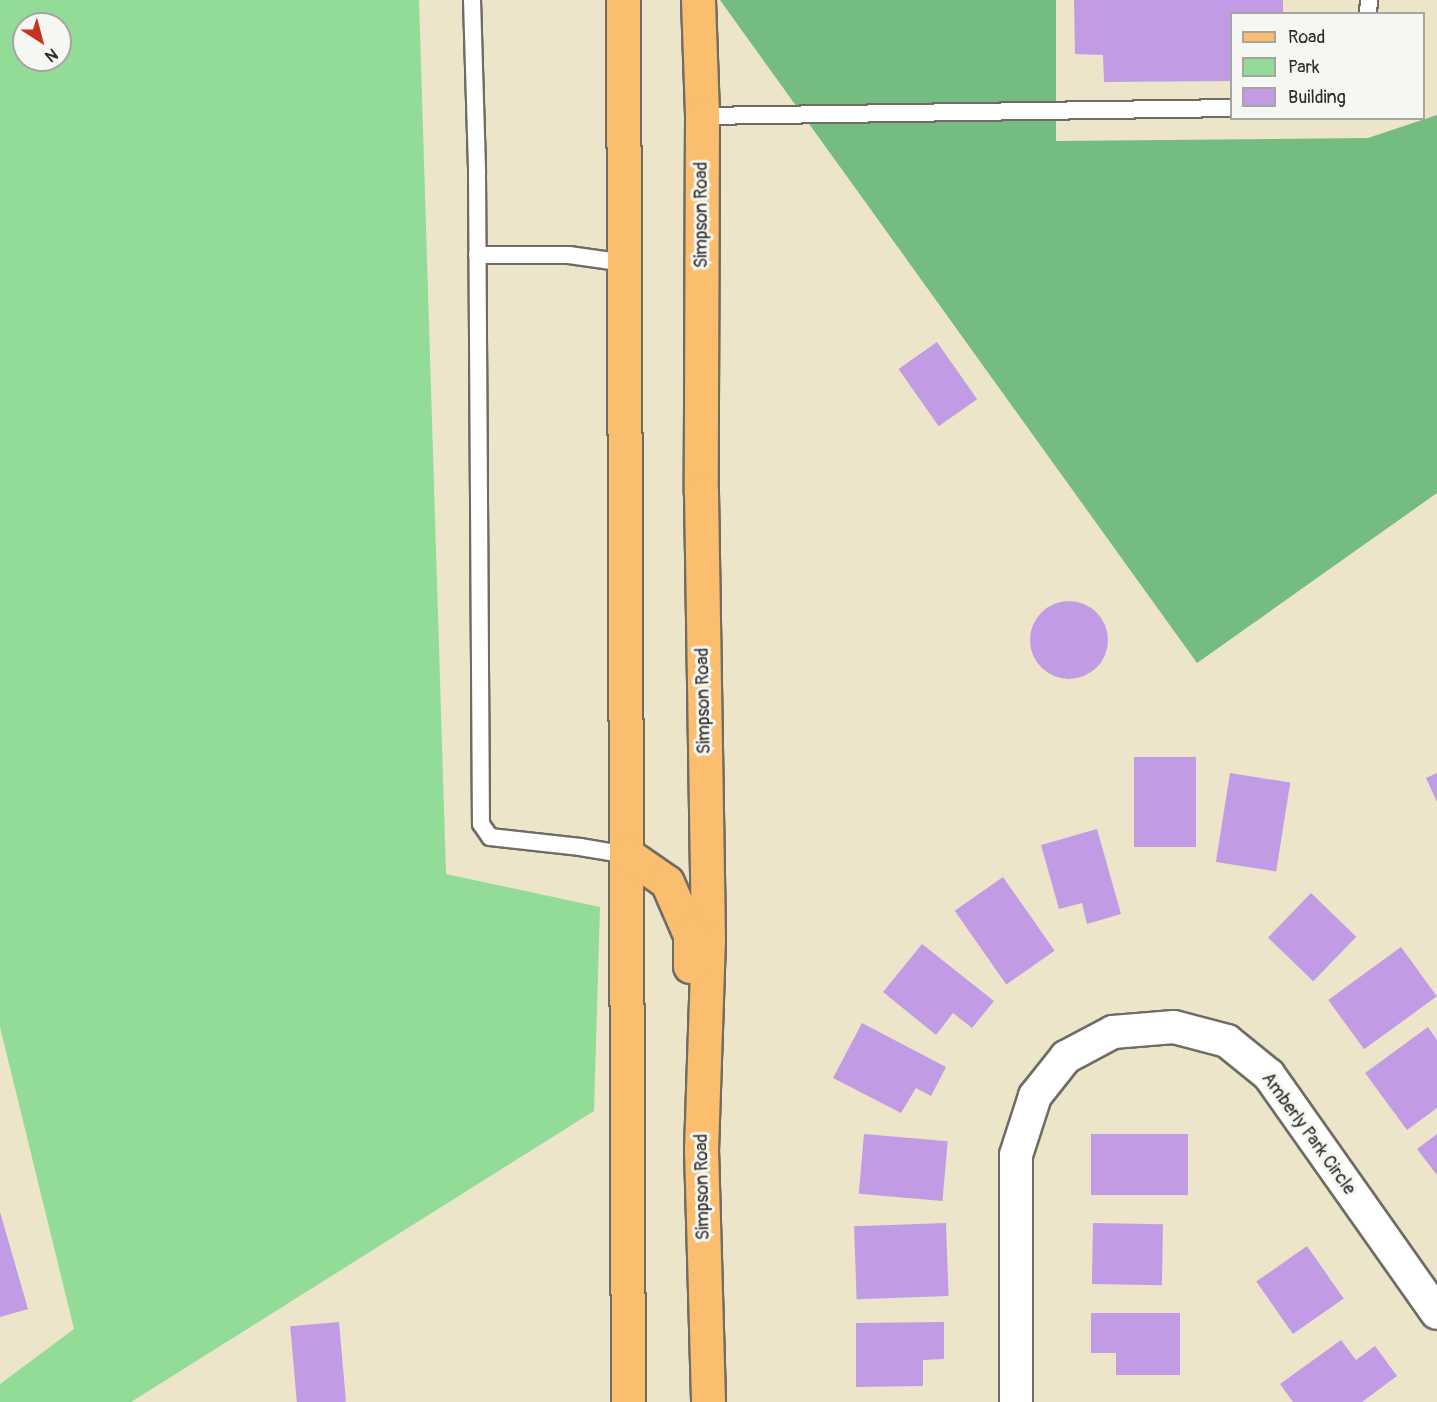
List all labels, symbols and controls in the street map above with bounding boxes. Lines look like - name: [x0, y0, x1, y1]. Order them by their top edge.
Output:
- north arrow: [12, 12, 72, 72]
- legend: [1230, 12, 1425, 120]
- text: Road: [1288, 26, 1325, 49]
- text: N: [41, 44, 62, 66]
- text: Park: [1288, 56, 1320, 79]
- text: Building: [1288, 86, 1346, 109]
- street label: Simpson Road: [691, 162, 713, 268]
- street label: Simpson Road: [692, 647, 716, 755]
- street label: Amberly Park Circle: [1256, 1069, 1360, 1199]
- street label: Simpson Road: [691, 1133, 715, 1241]

